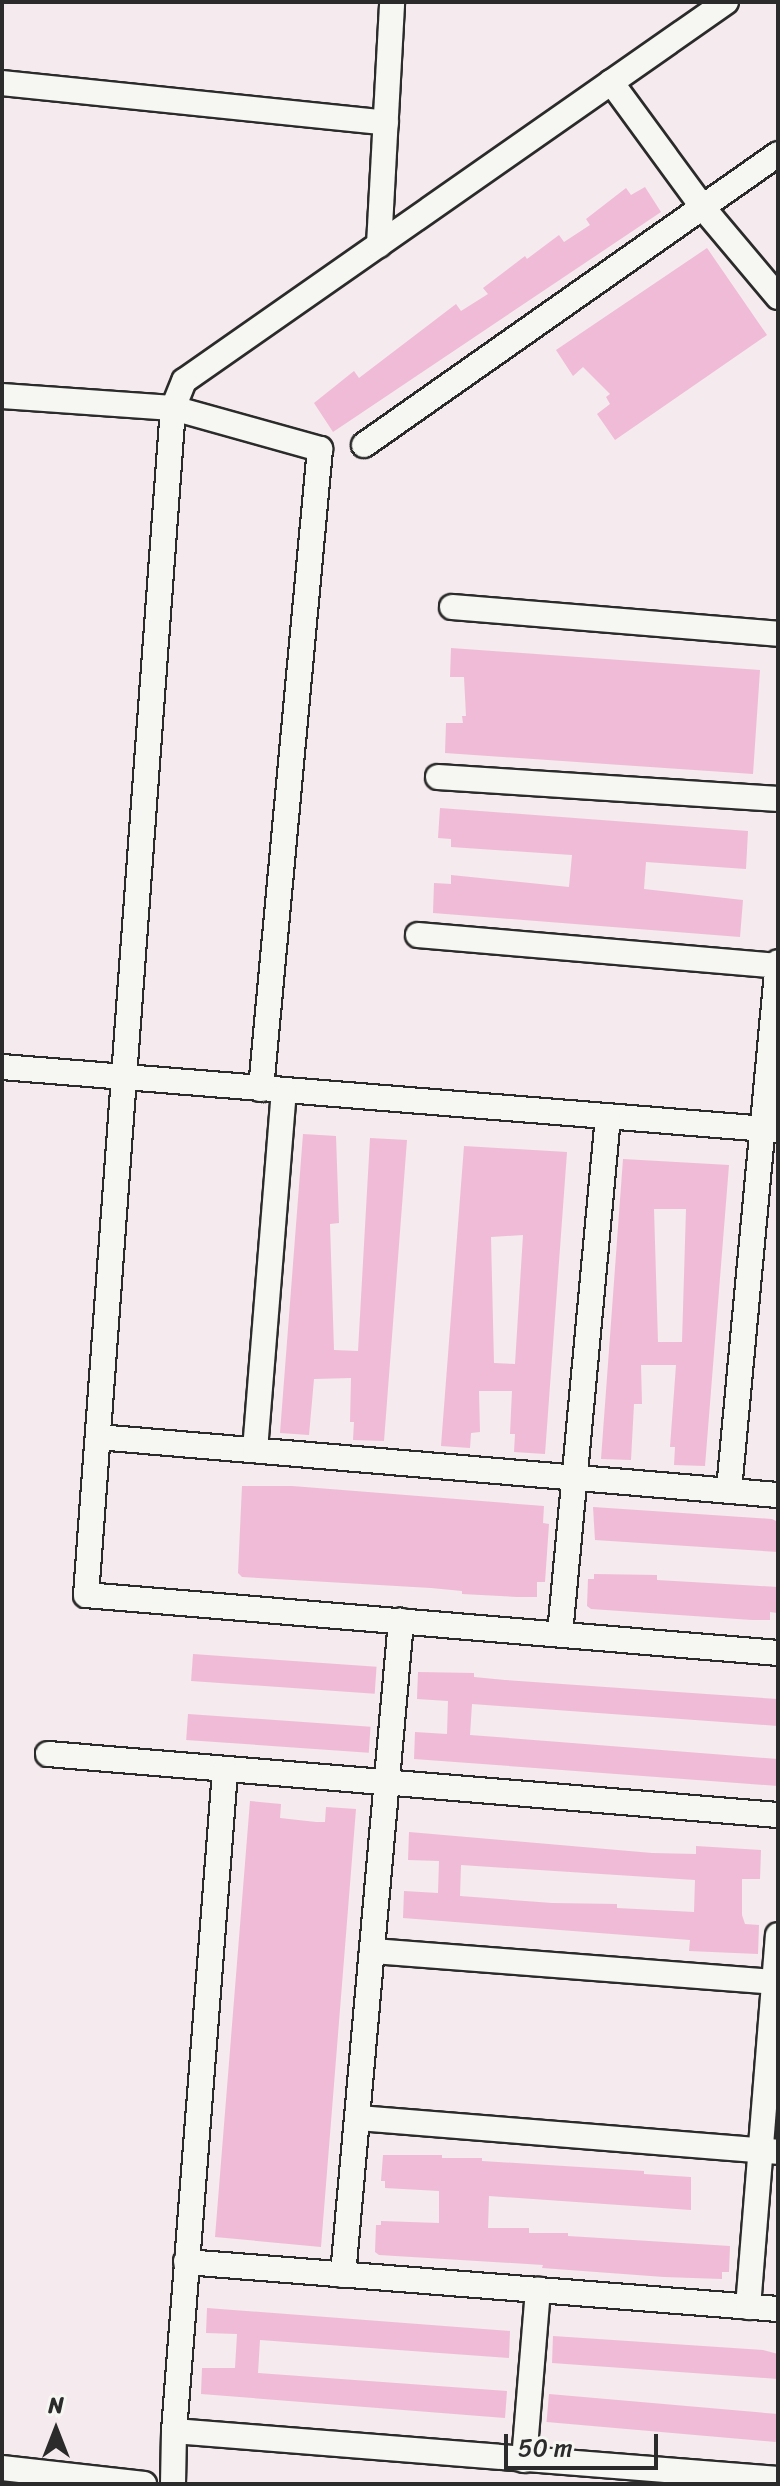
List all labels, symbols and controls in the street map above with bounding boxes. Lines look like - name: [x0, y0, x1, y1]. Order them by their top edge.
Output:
- text: N: [48, 2386, 64, 2425]
- north arrow: [16, 2390, 96, 2470]
- scale bar: [508, 2418, 662, 2468]
- text: 50 m: [518, 2427, 573, 2469]

